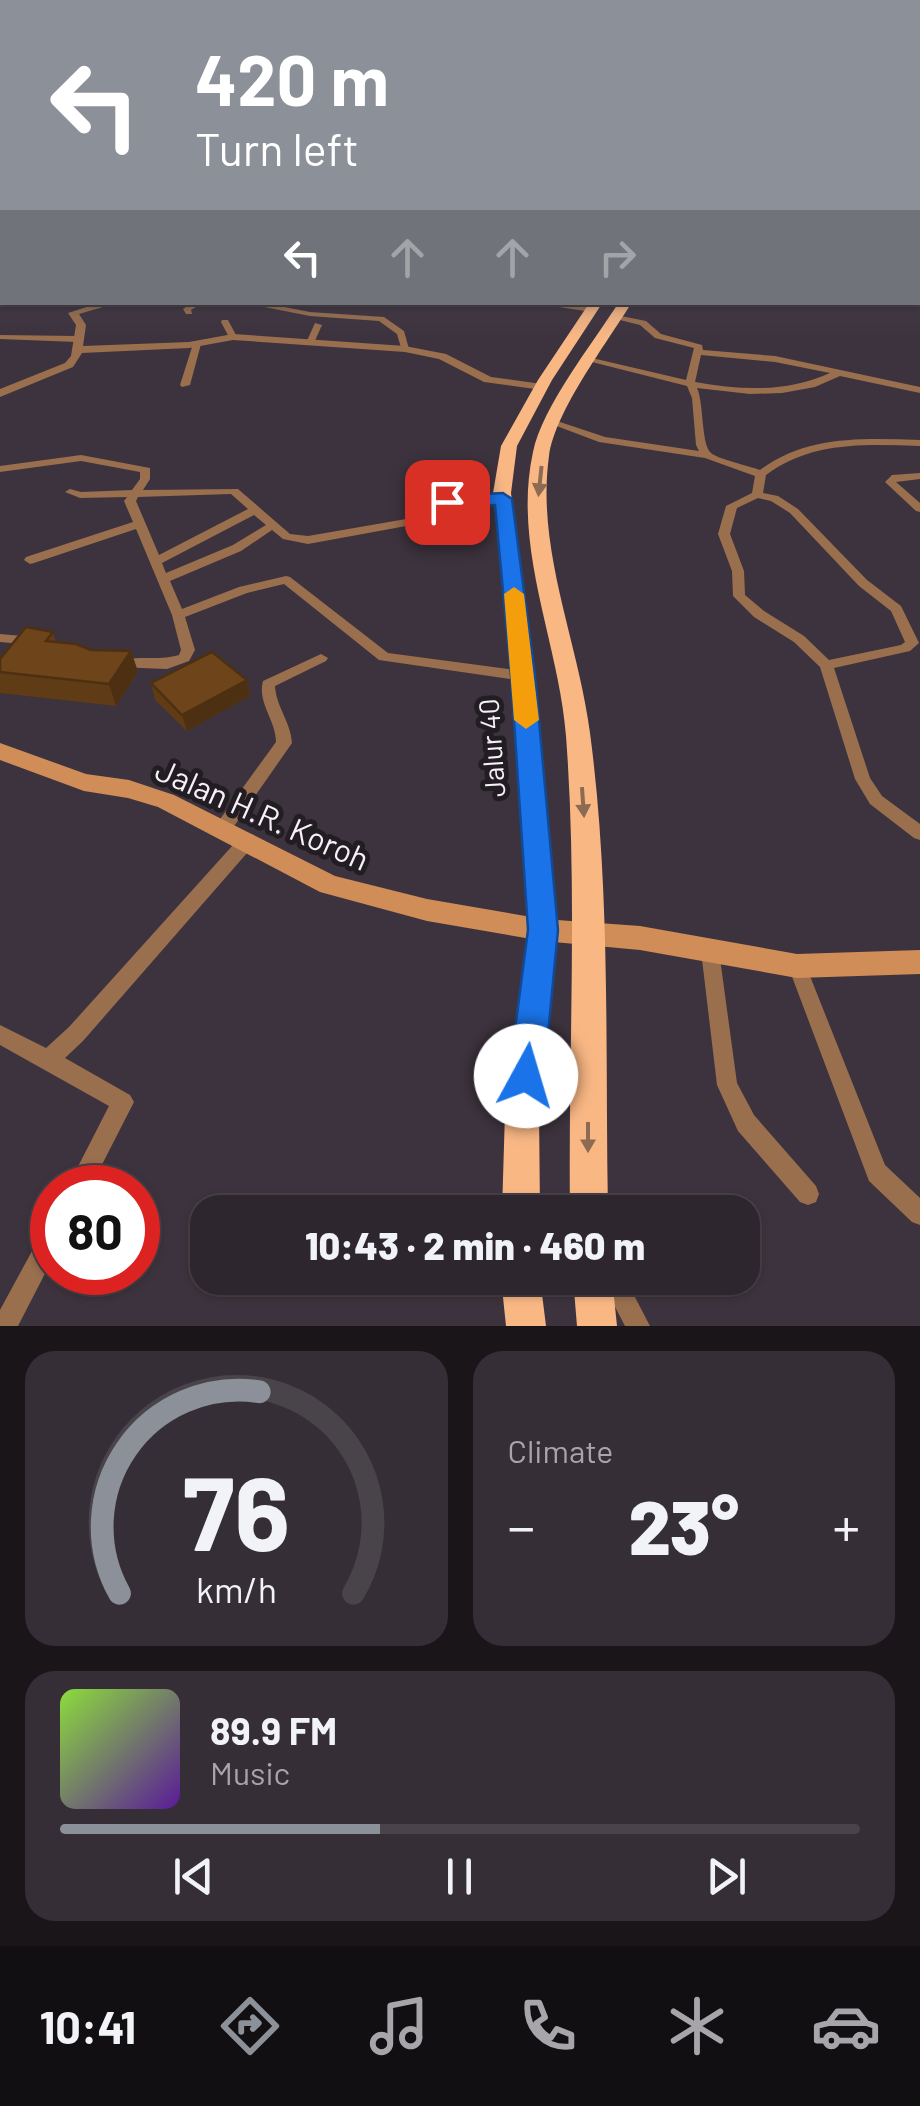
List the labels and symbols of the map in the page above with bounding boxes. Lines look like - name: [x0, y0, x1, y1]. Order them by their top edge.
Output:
- pin: [405, 460, 490, 545]
- one-way arrow: [532, 466, 548, 498]
- street label: Jalur 40: [471, 697, 511, 799]
- street label: Jalan H.R. Koroh: [150, 749, 376, 877]
- one-way arrow: [575, 787, 591, 818]
- position arrow: [474, 1024, 578, 1128]
- one-way arrow: [581, 1121, 597, 1153]
- speed limit sign: 80: [30, 1165, 160, 1295]

